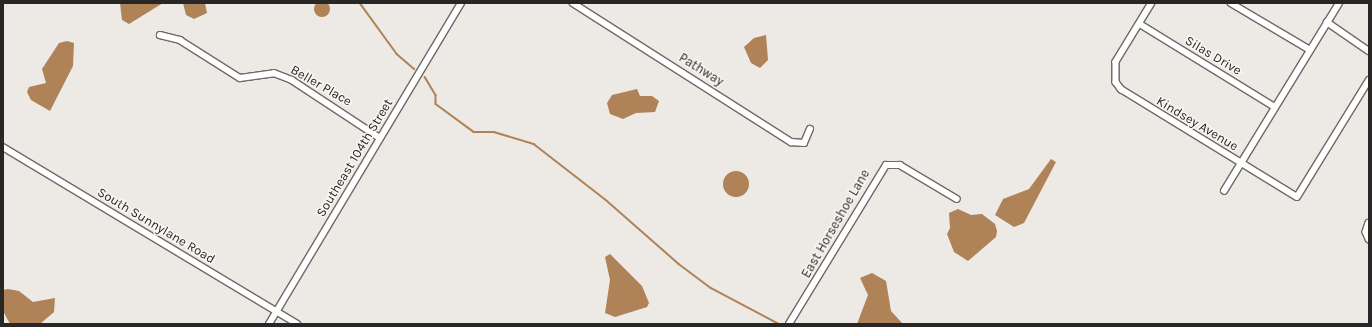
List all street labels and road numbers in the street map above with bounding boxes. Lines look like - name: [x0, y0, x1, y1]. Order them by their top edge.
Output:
- street label: Silas Drive: [1182, 33, 1244, 79]
- street label: Pathway: [676, 50, 726, 90]
- street label: Beller Place: [288, 62, 354, 110]
- street label: Kindsey Avenue: [1153, 93, 1241, 155]
- street label: Southeast 104th Street: [314, 96, 396, 220]
- street label: East Horseshoe Lane: [799, 167, 873, 281]
- street label: South Sunnylane Road: [94, 185, 218, 267]

